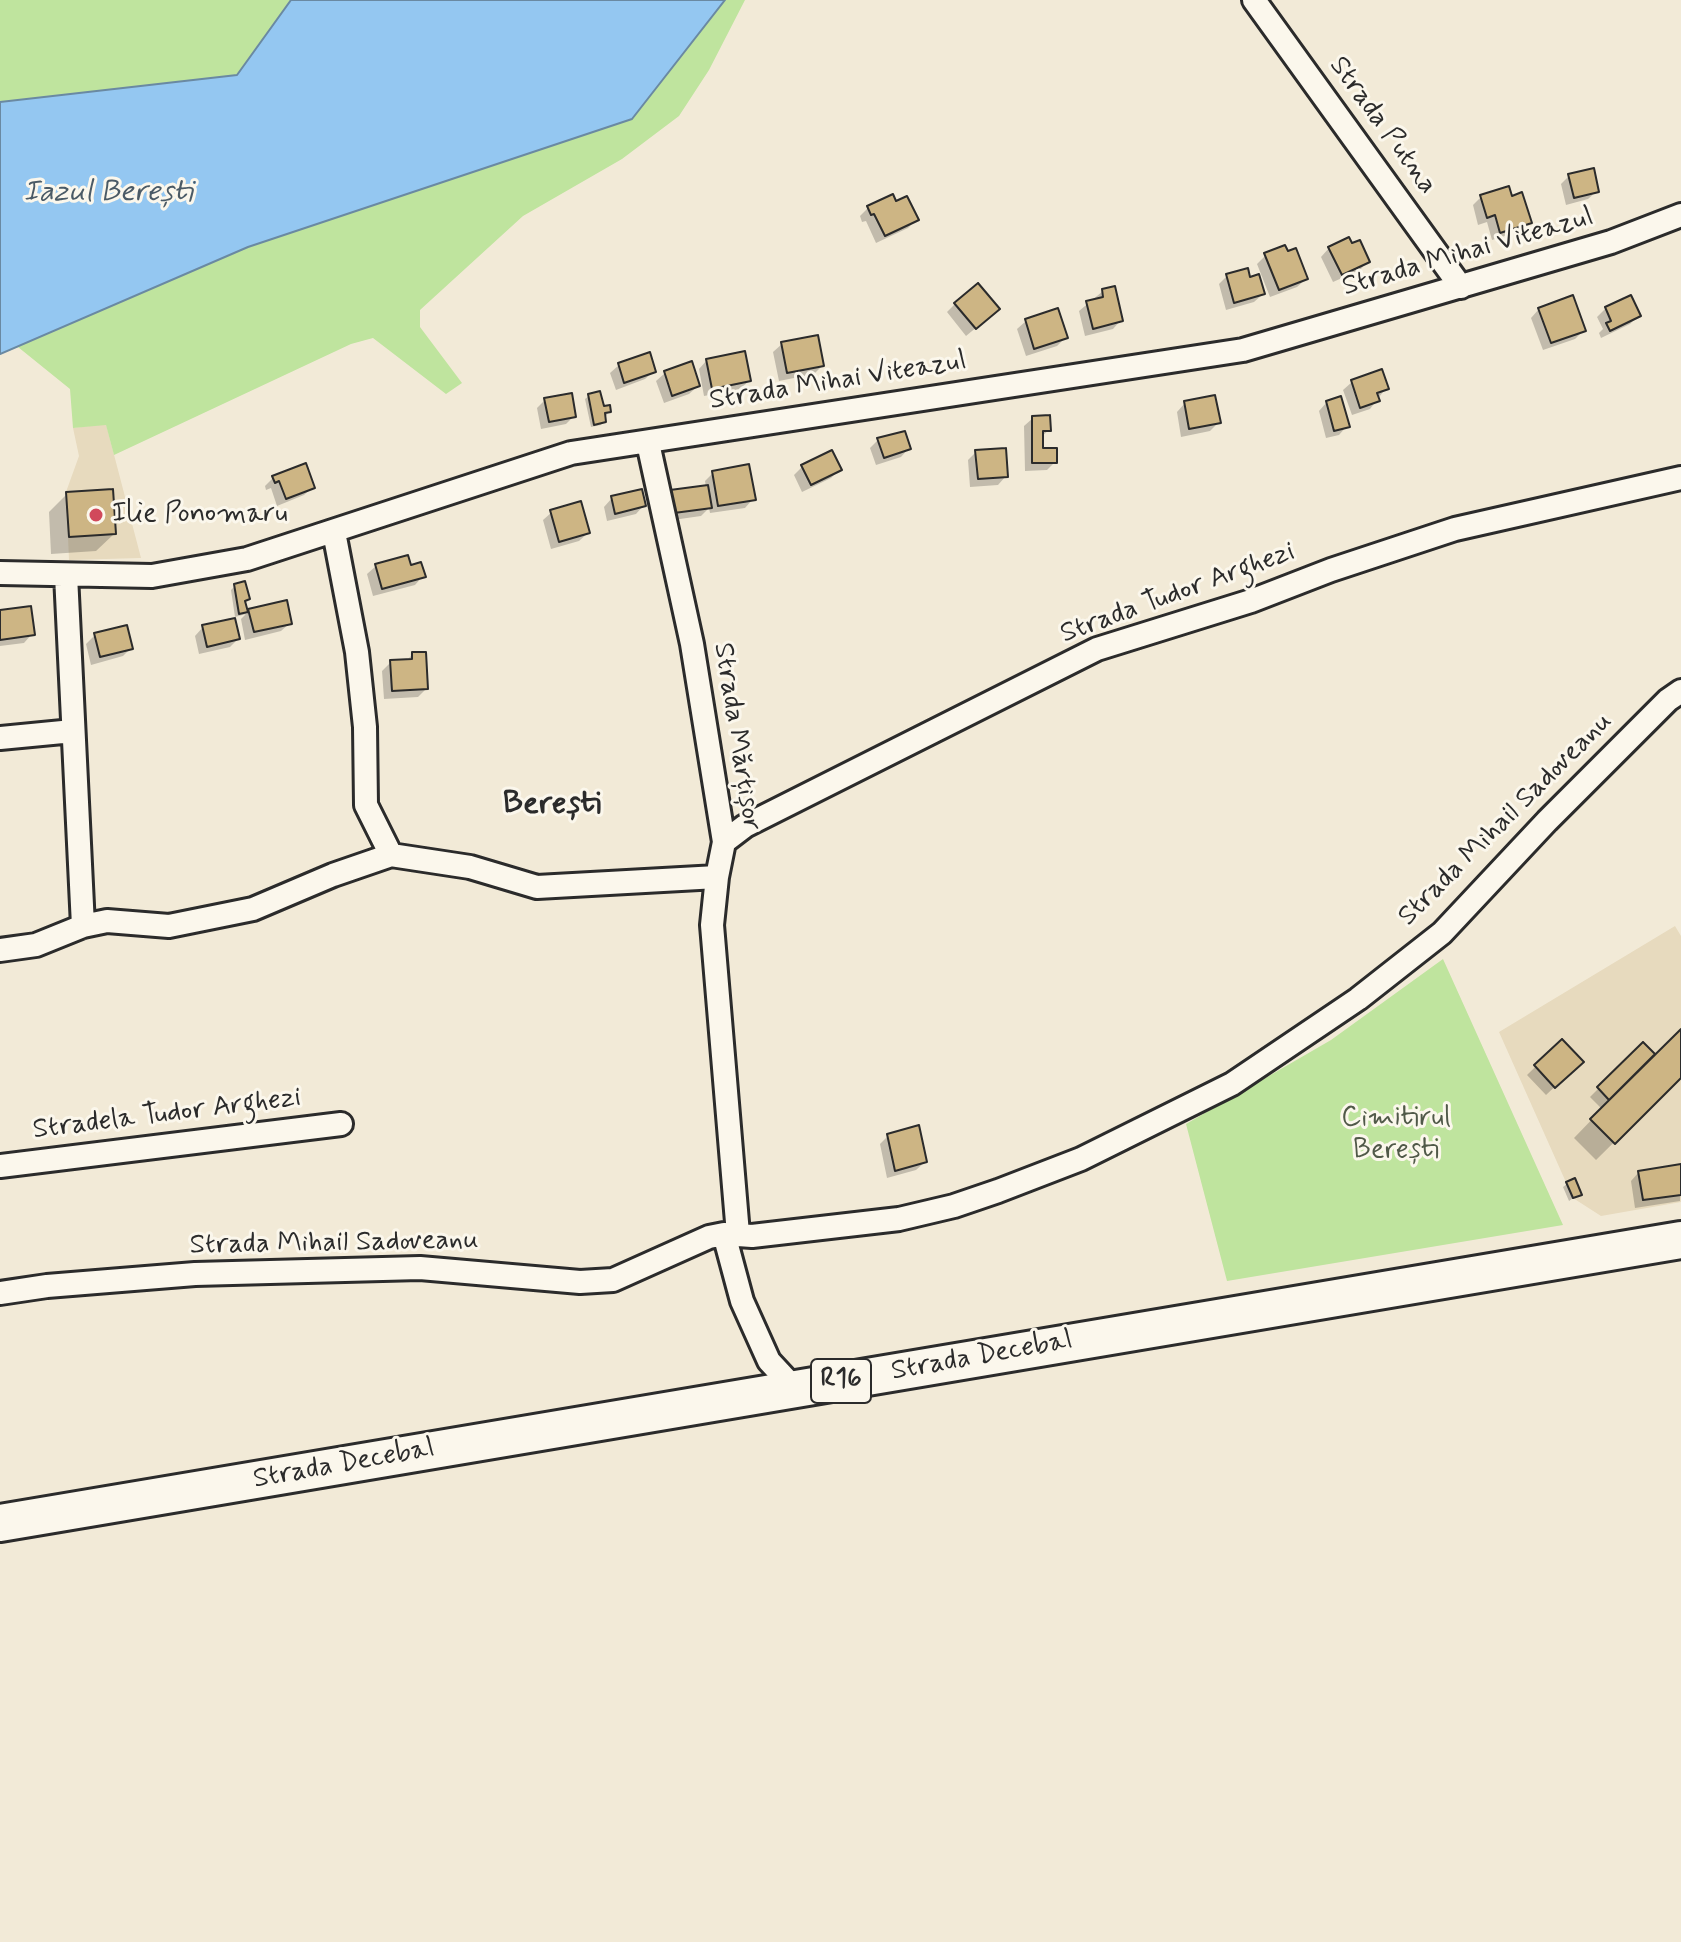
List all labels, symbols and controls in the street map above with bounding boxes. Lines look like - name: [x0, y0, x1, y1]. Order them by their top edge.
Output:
- street label: Strada Putna: [1321, 51, 1443, 201]
- water label: Iazul Berești: [23, 176, 193, 212]
- street label: Strada Mihai Viteazul: [1339, 201, 1597, 305]
- street label: Strada Mihai Viteazul: [707, 345, 969, 419]
- place label: Ilie Ponomaru: [112, 498, 288, 532]
- marker: Ilie Ponomaru: [87, 506, 105, 524]
- street label: Strada Tudor Arghezi: [1056, 536, 1300, 652]
- street label: Strada Mărțișor: [705, 641, 767, 833]
- street label: Strada Mihail Sadoveanu: [1392, 706, 1620, 934]
- district label: Berești: [503, 786, 601, 824]
- street label: Stradela Tudor Arghezi: [31, 1082, 303, 1148]
- park label: Cimitirul Berești: [1341, 1102, 1451, 1168]
- street label: Strada Mihail Sadoveanu: [189, 1225, 479, 1263]
- street label: Strada Decebal: [889, 1325, 1075, 1389]
- road number: R16: [811, 1359, 871, 1403]
- street label: Strada Decebal: [251, 1433, 437, 1497]

